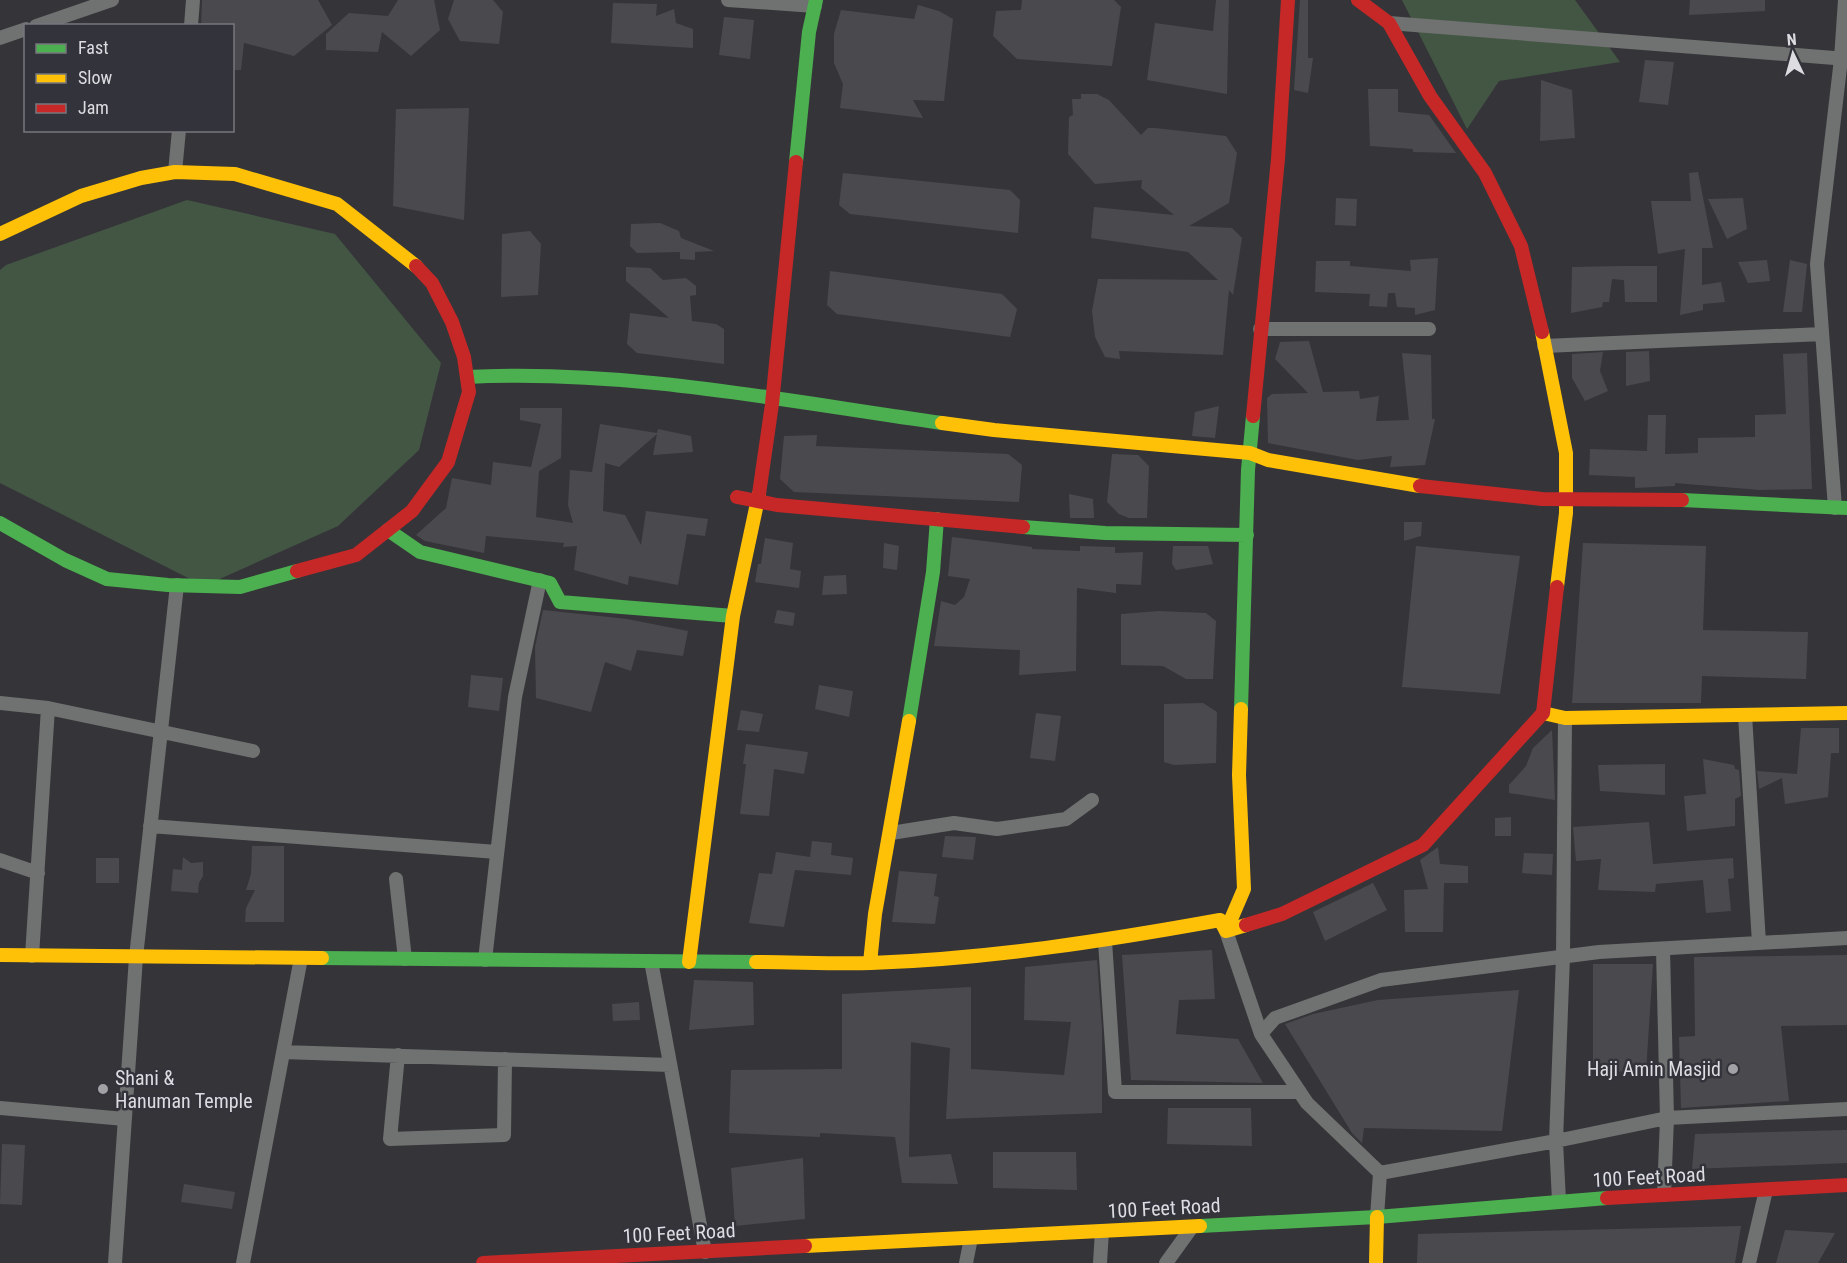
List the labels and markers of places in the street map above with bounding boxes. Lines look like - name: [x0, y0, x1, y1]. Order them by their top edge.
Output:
- place label: Haji Amin Masjid: [1587, 1057, 1721, 1081]
- marker: Haji Amin Masjid: [1726, 1062, 1740, 1076]
- place label: Shani & Hanuman Temple: [115, 1066, 253, 1113]
- marker: Shani & Hanuman Temple: [96, 1082, 110, 1096]

